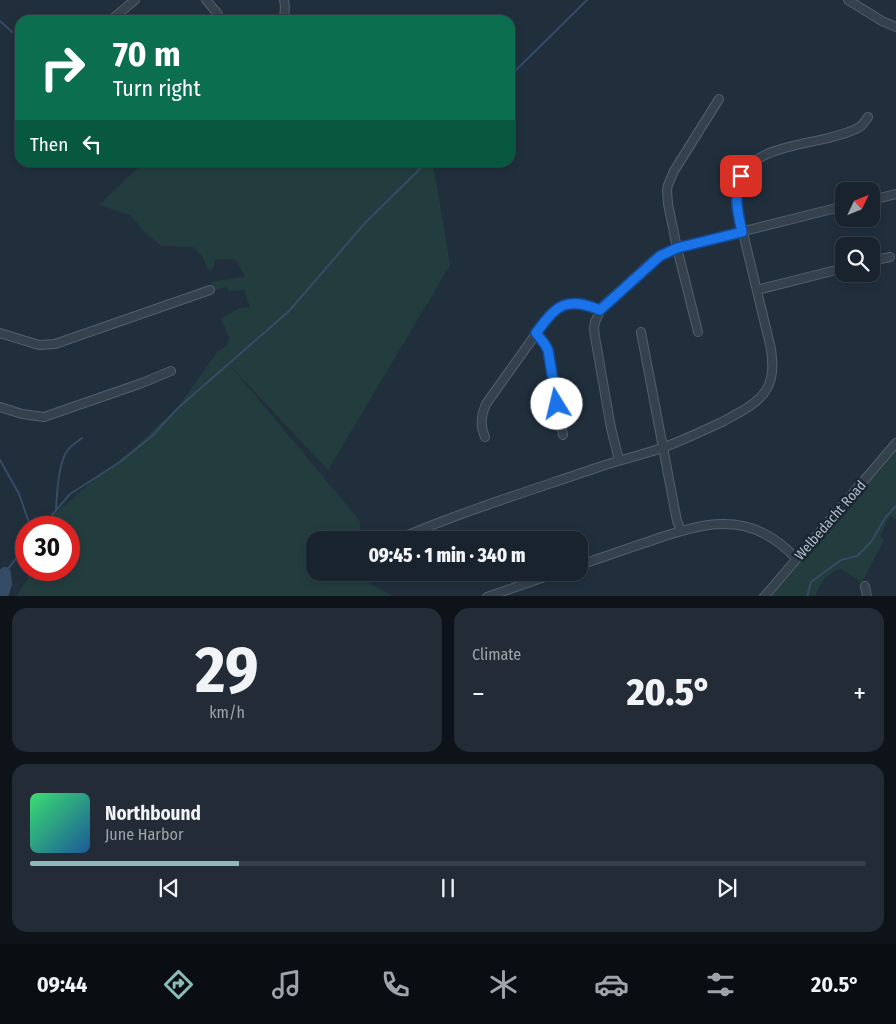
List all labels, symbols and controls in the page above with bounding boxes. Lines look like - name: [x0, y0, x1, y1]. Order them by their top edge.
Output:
- text: 70 m: [113, 33, 181, 75]
- icon: right: [30, 35, 95, 100]
- text: Turn right: [113, 75, 201, 102]
- icon: left: [78, 130, 106, 158]
- text: Then: [30, 133, 68, 156]
- pin: [720, 155, 762, 197]
- icon: arrive: [727, 162, 755, 190]
- north arrow: [835, 182, 880, 228]
- map controls: [835, 182, 880, 282]
- button: search: [835, 237, 880, 282]
- position arrow: [530, 377, 582, 429]
- street label: Welbedacht Road: [791, 477, 870, 564]
- speed limit sign: 30: [15, 516, 80, 581]
- text: 09:45 · 1 min · 340 m: [368, 544, 526, 567]
- text: 29: [195, 631, 259, 709]
- text: Climate: [472, 645, 521, 664]
- text: 20.5°: [627, 669, 711, 715]
- text: −: [472, 677, 485, 710]
- text: +: [853, 677, 866, 710]
- text: km/h: [209, 703, 245, 722]
- text: Northbound: [105, 802, 201, 825]
- text: June Harbor: [105, 825, 183, 844]
- icon: previous: [155, 874, 183, 902]
- icon: pause: [434, 874, 462, 902]
- icon: next: [713, 874, 741, 902]
- icon: directions: [161, 967, 196, 1002]
- icon: music: [269, 967, 304, 1002]
- icon: phone: [378, 967, 413, 1002]
- icon: climate: [486, 967, 521, 1002]
- icon: car: [594, 967, 629, 1002]
- icon: filters: [703, 967, 738, 1002]
- text: 09:44: [37, 971, 87, 998]
- text: 20.5°: [811, 971, 859, 998]

